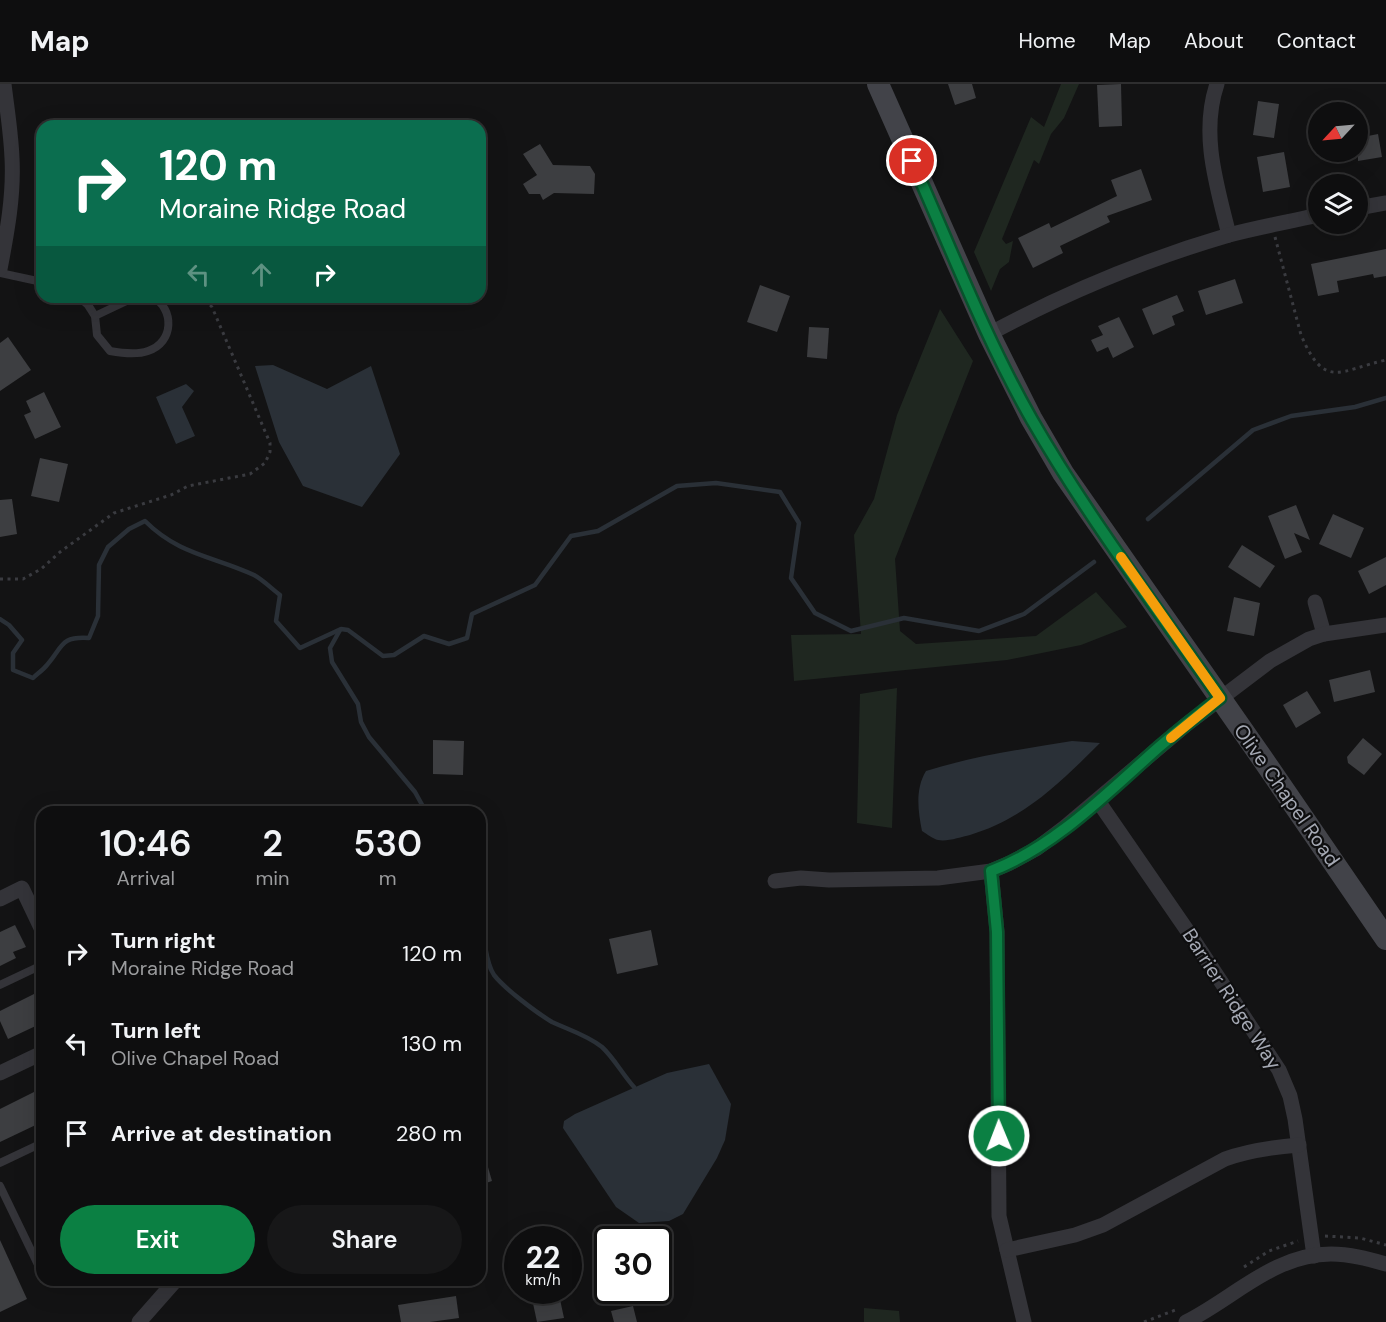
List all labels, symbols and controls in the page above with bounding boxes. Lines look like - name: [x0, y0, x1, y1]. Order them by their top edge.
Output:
- text: Map: [30, 23, 90, 60]
- text: Home: [1018, 27, 1076, 55]
- text: Map: [1109, 27, 1151, 55]
- text: About: [1184, 27, 1244, 55]
- text: Contact: [1277, 27, 1356, 55]
- north arrow: [1308, 102, 1368, 162]
- map controls: [1308, 102, 1368, 234]
- pin: [886, 135, 937, 186]
- text: 120 m: [159, 138, 277, 193]
- icon: right: [60, 144, 138, 222]
- icon: arrive: [895, 144, 928, 177]
- button: layers: [1308, 174, 1368, 234]
- text: Moraine Ridge Road: [159, 191, 406, 226]
- icon: left: [182, 258, 215, 291]
- icon: ahead: [245, 258, 278, 291]
- icon: right: [308, 258, 341, 291]
- street label: Olive Chapel Road: [1228, 719, 1346, 871]
- text: 10:46: [100, 820, 192, 867]
- text: 2: [262, 820, 283, 867]
- text: 530: [353, 820, 422, 867]
- text: Arrival: [117, 865, 175, 891]
- text: min: [255, 865, 290, 891]
- text: m: [379, 865, 397, 891]
- street label: Barrier Ridge Way: [1177, 923, 1287, 1075]
- text: Turn right: [111, 926, 216, 955]
- icon: right: [60, 937, 93, 970]
- text: 120 m: [402, 939, 462, 968]
- text: Moraine Ridge Road: [111, 955, 294, 981]
- text: Turn left: [111, 1016, 201, 1045]
- icon: left: [60, 1027, 93, 1060]
- text: 130 m: [402, 1029, 462, 1058]
- text: Olive Chapel Road: [111, 1045, 279, 1071]
- position arrow: [967, 1104, 1031, 1168]
- icon: arrive: [60, 1117, 93, 1150]
- text: Arrive at destination: [111, 1119, 332, 1148]
- text: 280 m: [396, 1119, 462, 1148]
- button: Exit: [60, 1205, 255, 1274]
- button: Share: [267, 1205, 462, 1274]
- speed limit sign: 30: [594, 1226, 672, 1304]
- text: 22: [526, 1238, 560, 1277]
- text: km/h: [525, 1270, 561, 1290]

